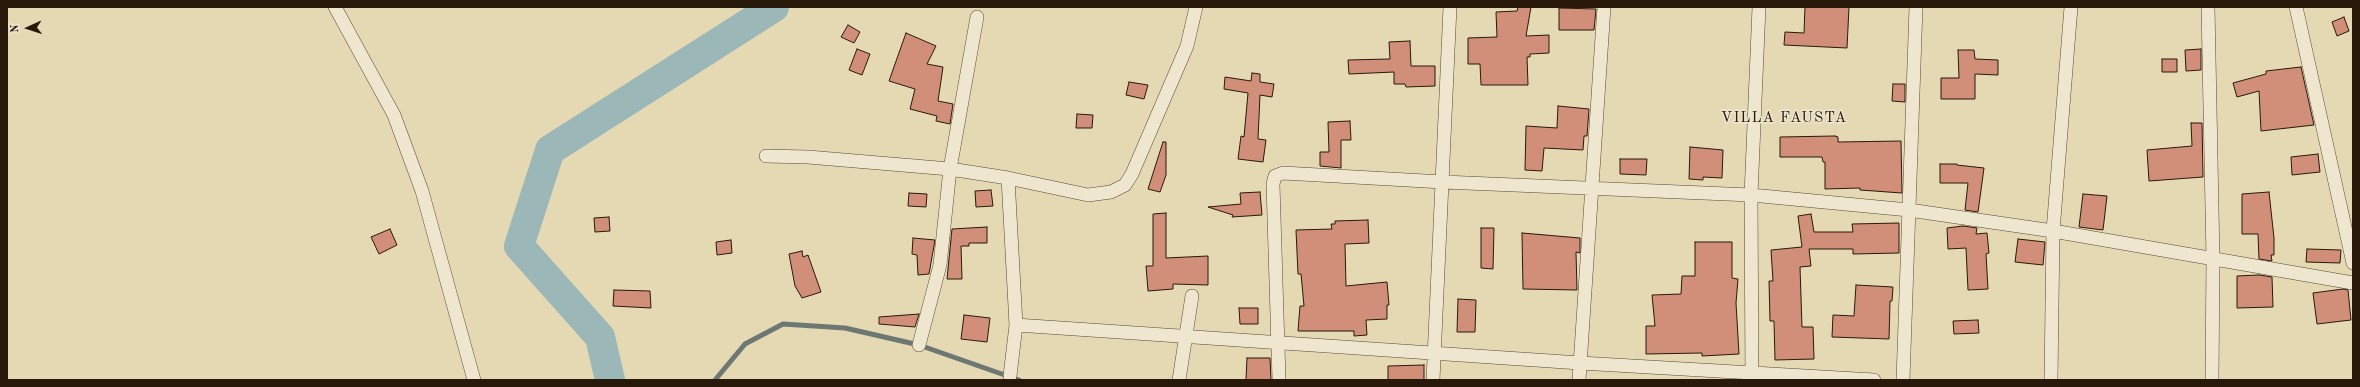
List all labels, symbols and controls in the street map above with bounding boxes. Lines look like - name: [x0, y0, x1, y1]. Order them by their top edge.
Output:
- north arrow: [8, 8, 48, 48]
- text: N: [10, 24, 21, 33]
- district label: VILLA FAUSTA: [1721, 109, 1847, 127]

